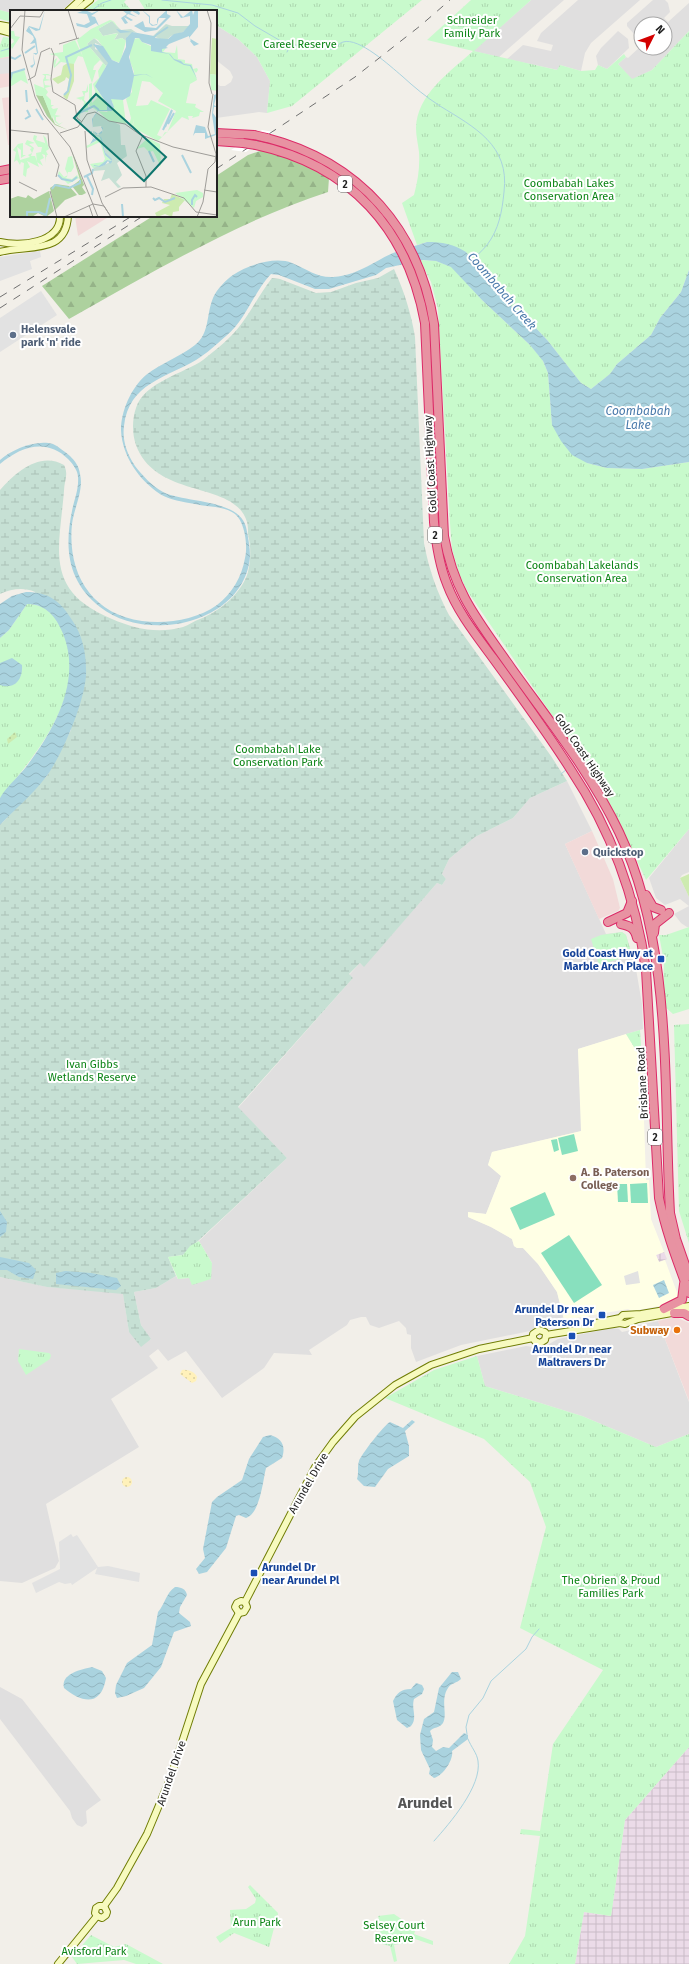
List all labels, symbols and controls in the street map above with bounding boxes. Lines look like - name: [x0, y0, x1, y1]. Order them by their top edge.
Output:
- inset map: [10, 10, 217, 217]
- park label: Schneider Family Park: [444, 14, 501, 40]
- north arrow: [633, 16, 673, 56]
- text: N: [653, 23, 667, 37]
- park label: Careel Reserve: [263, 38, 337, 51]
- road number: 2: [338, 176, 352, 192]
- park label: Coombabah Lakes Conservation Area: [524, 177, 614, 203]
- water label: Coombabah Creek: [465, 250, 540, 333]
- place label: Helensvale park 'n' ride: [21, 323, 81, 349]
- marker: Helensvale park 'n' ride: [8, 330, 18, 340]
- water label: Coombabah Lake: [606, 404, 671, 432]
- street label: Gold Coast Highway: [421, 414, 440, 513]
- road number: 2: [428, 527, 442, 543]
- park label: Coombabah Lakelands Conservation Area: [526, 559, 638, 585]
- street label: Gold Coast Highway: [552, 711, 618, 800]
- park label: Coombabah Lake Conservation Park: [233, 743, 323, 769]
- place label: Quickstop: [593, 846, 644, 859]
- marker: Quickstop: [580, 847, 590, 857]
- place label: Gold Coast Hwy at Marble Arch Place: [562, 947, 654, 973]
- marker: Gold Coast Hwy at Marble Arch Place: [656, 954, 666, 964]
- street label: Brisbane Road: [634, 1047, 651, 1119]
- park label: Ivan Gibbs Wetlands Reserve: [48, 1058, 136, 1084]
- road number: 2: [648, 1129, 662, 1145]
- place label: A. B. Paterson College: [580, 1166, 649, 1192]
- marker: A. B. Paterson College: [568, 1173, 578, 1183]
- place label: Arundel Dr near Paterson Dr: [514, 1303, 595, 1329]
- marker: Arundel Dr near Paterson Dr: [597, 1310, 607, 1320]
- place label: Subway: [630, 1324, 669, 1337]
- marker: Subway: [672, 1325, 682, 1335]
- marker: Arundel Dr near Maltravers Dr: [567, 1331, 577, 1341]
- place label: Arundel Dr near Maltravers Dr: [531, 1343, 612, 1369]
- street label: Arundel Drive: [286, 1451, 331, 1516]
- place label: Arundel Dr near Arundel Pl: [261, 1561, 340, 1587]
- marker: Arundel Dr near Arundel Pl: [249, 1568, 259, 1578]
- park label: The Obrien & Proud Families Park: [562, 1574, 660, 1600]
- street label: Arundel Drive: [154, 1739, 189, 1807]
- district label: Arundel: [397, 1794, 452, 1812]
- park label: Arun Park: [233, 1916, 281, 1929]
- park label: Selsey Court Reserve: [363, 1919, 425, 1945]
- park label: Avisford Park: [61, 1945, 127, 1958]

